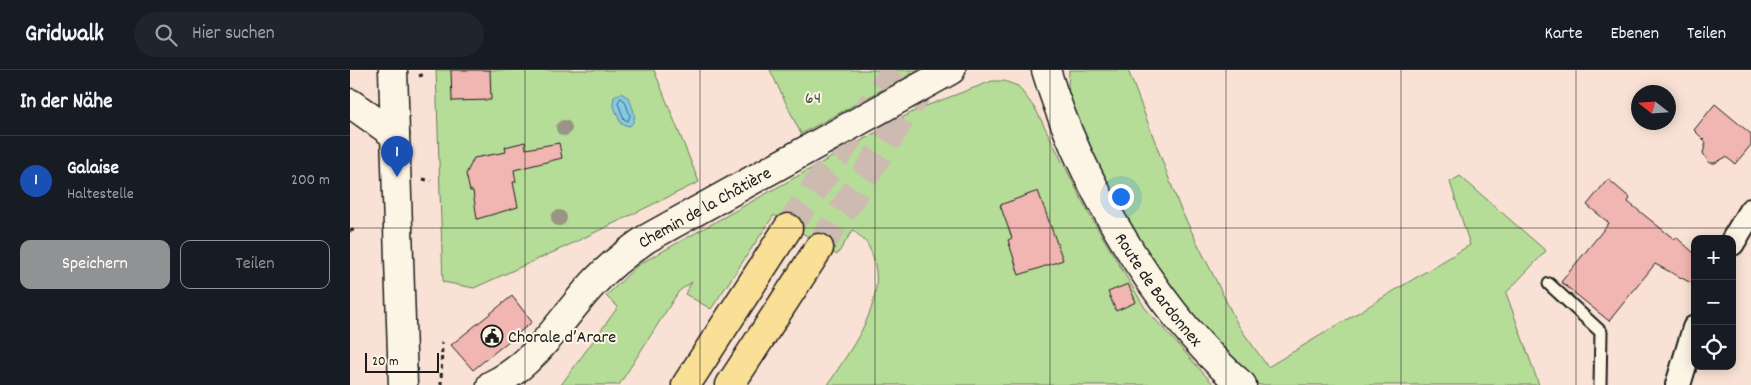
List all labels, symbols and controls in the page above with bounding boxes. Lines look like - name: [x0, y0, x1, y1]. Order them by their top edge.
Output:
- search box: [134, 12, 484, 57]
- text: Gridwalk: [25, 18, 104, 52]
- icon: search: [152, 21, 180, 49]
- text: Hier suchen: [192, 21, 275, 48]
- text: Karte: [1545, 22, 1583, 47]
- text: Ebenen: [1611, 22, 1659, 47]
- text: Teilen: [1687, 22, 1726, 47]
- north arrow: [1631, 85, 1676, 130]
- park label: 64: [805, 87, 821, 112]
- text: In der Nähe: [20, 88, 112, 118]
- pin: 1: [381, 136, 413, 177]
- text: Galaise: [67, 156, 119, 183]
- street label: Chemin de la Châtière: [634, 162, 777, 256]
- text: 1: [34, 169, 38, 192]
- text: 200 m: [291, 169, 330, 192]
- text: Haltestelle: [67, 183, 134, 206]
- your location: [1108, 184, 1134, 210]
- street label: Route de Bardonnex: [1107, 229, 1207, 353]
- map controls: [1691, 235, 1736, 370]
- button: +: [1691, 235, 1736, 280]
- button: Speichern: [20, 240, 170, 289]
- button: Teilen: [180, 240, 330, 289]
- button: −: [1691, 280, 1736, 325]
- public building icon: Chorale d’Arare: [480, 324, 504, 348]
- button: locate: [1691, 325, 1736, 370]
- place label: Chorale d’Arare: [508, 326, 616, 351]
- scale bar: [365, 350, 439, 373]
- text: 20 m: [372, 352, 399, 372]

